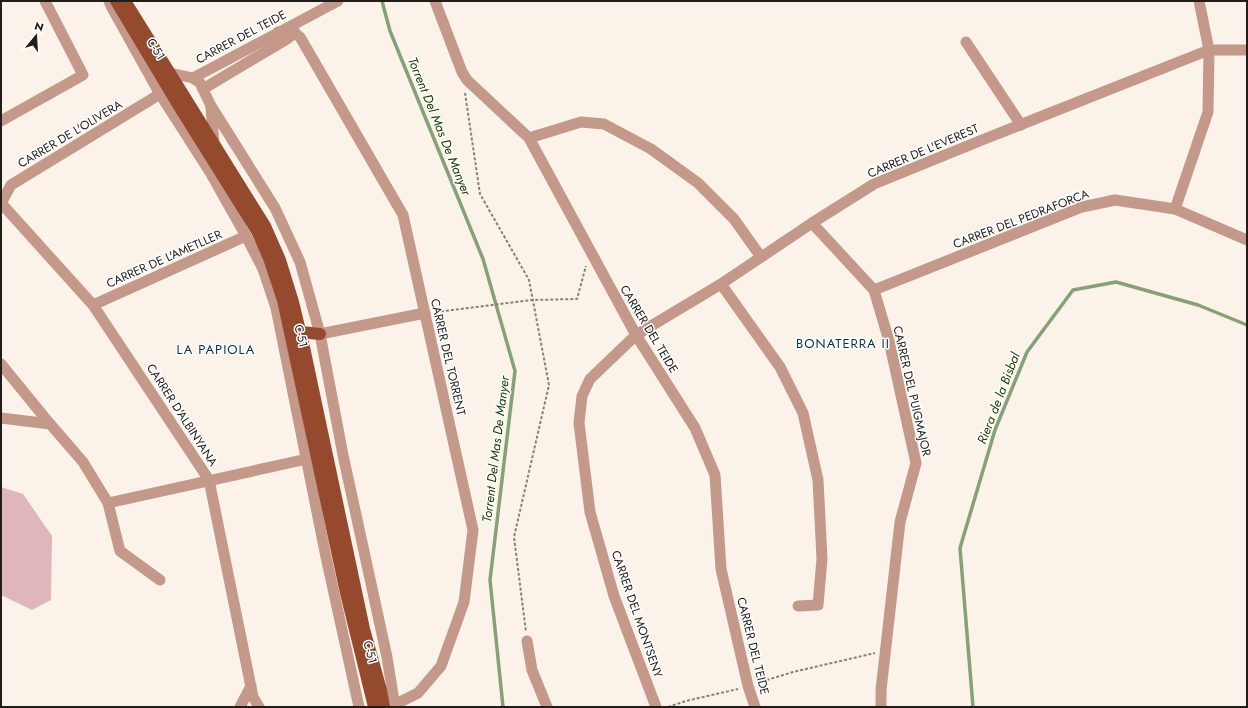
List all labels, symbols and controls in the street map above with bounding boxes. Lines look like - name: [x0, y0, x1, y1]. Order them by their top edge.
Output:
- street label: CARRER DEL TEIDE: [193, 6, 289, 68]
- north arrow: [16, 16, 56, 56]
- text: N: [32, 18, 46, 35]
- street label: C-51: [142, 35, 170, 63]
- water label: Torrent Del Mas De Manyer: [403, 54, 476, 199]
- street label: CARRER DE L'OLIVERA: [14, 96, 126, 172]
- street label: CARRER DE L'EVEREST: [865, 119, 982, 183]
- street label: CARRER DEL PEDRAFORCA: [950, 185, 1092, 253]
- street label: CARRER DE L'AMETLLER: [103, 225, 225, 293]
- street label: CARRER DEL TEIDE: [616, 282, 682, 376]
- street label: CARRER DEL TORRENT: [426, 297, 470, 418]
- street label: C-51: [289, 323, 313, 349]
- street label: CARRER DEL PUIGMAJOR: [888, 324, 936, 458]
- district label: BONATERRA II: [796, 334, 890, 353]
- district label: LA PAPIOLA: [177, 340, 255, 359]
- water label: Riera de la Bisbal: [972, 349, 1025, 447]
- street label: CARRER D'ALBINYANA: [142, 360, 222, 470]
- water label: Torrent Del Mas De Manyer: [477, 374, 514, 523]
- street label: CARRER DEL MONTSENY: [607, 548, 667, 680]
- street label: CARRER DEL TEIDE: [732, 595, 774, 697]
- street label: C-51: [358, 639, 382, 665]

